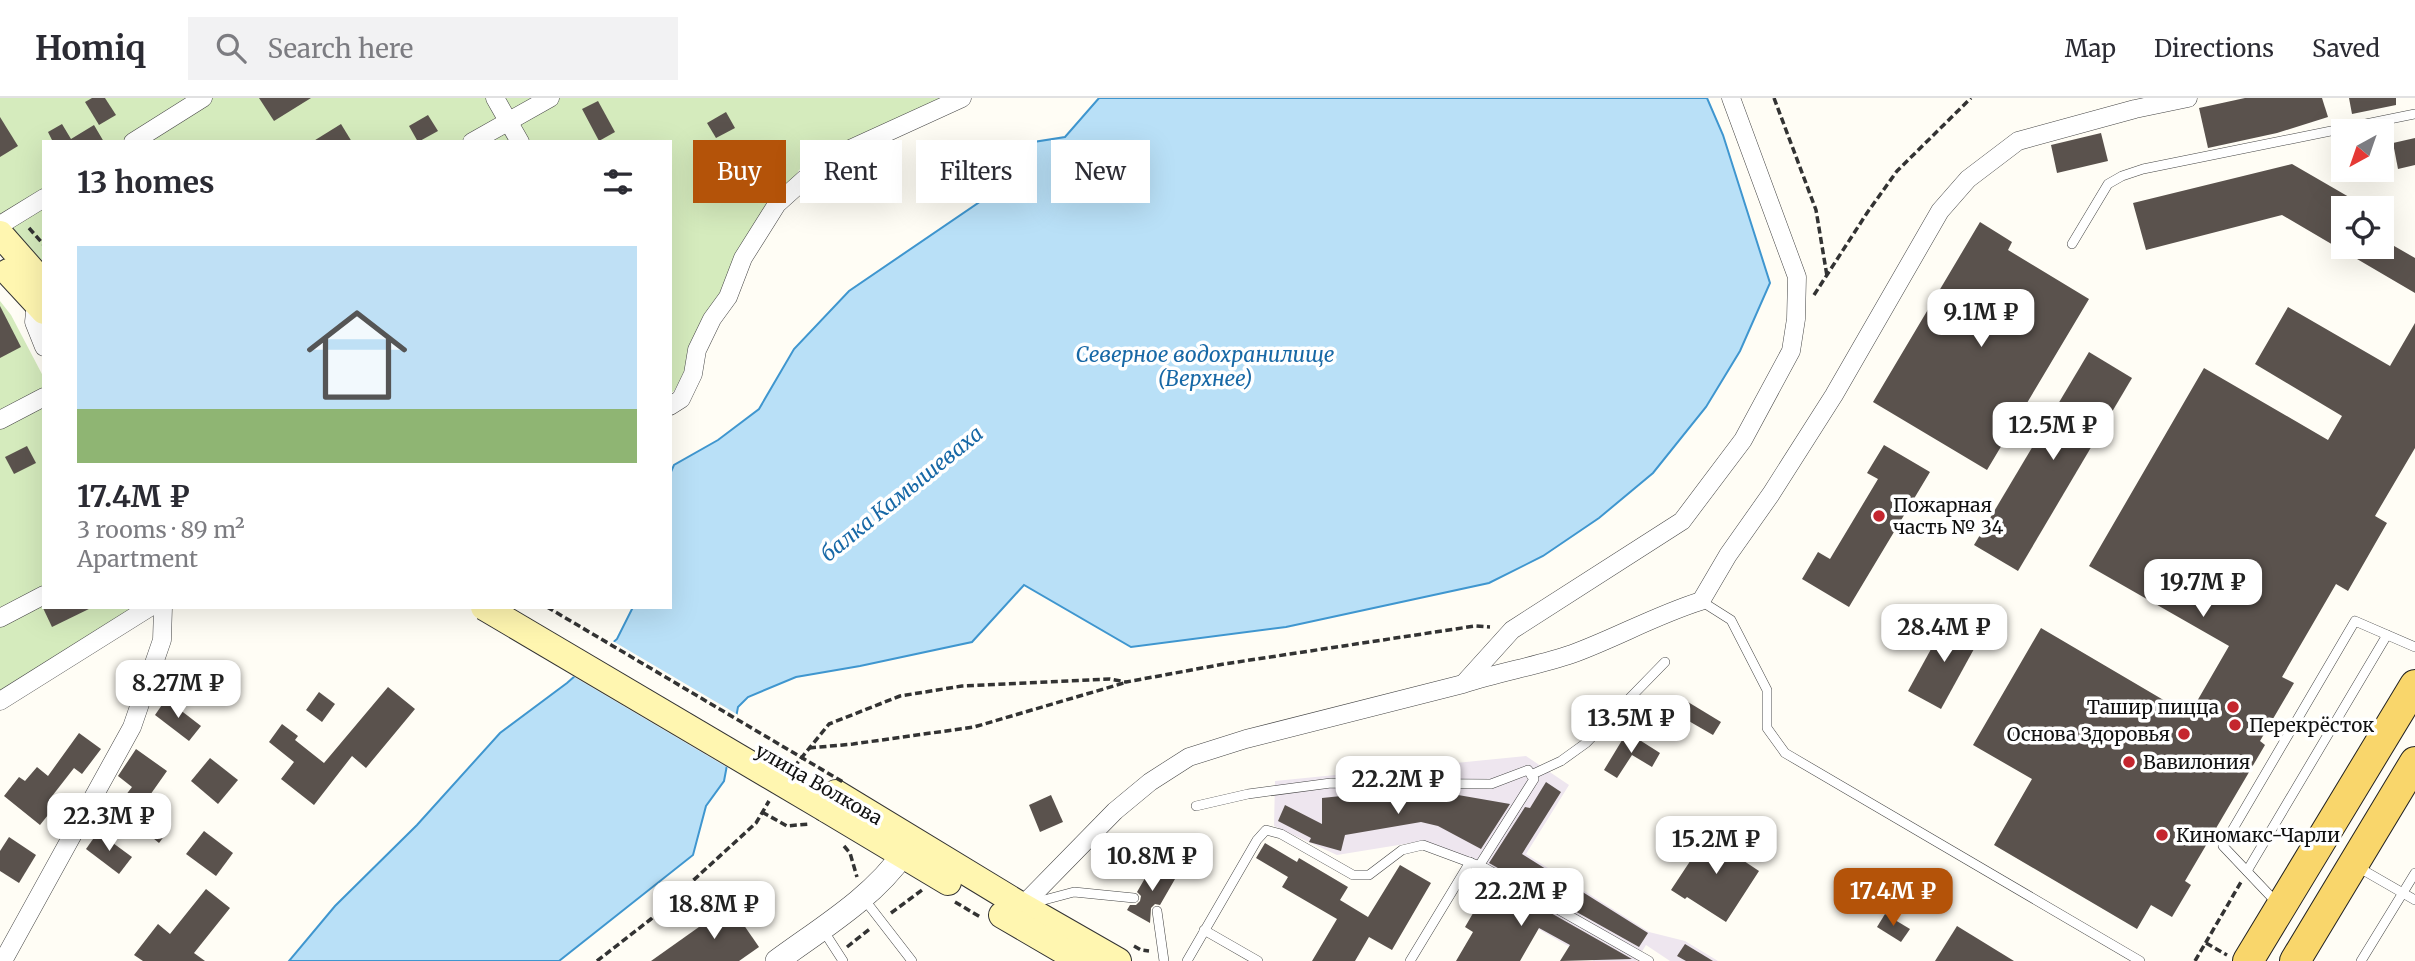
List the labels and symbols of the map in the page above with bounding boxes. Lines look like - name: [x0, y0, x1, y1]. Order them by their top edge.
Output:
- north arrow: [2331, 119, 2394, 182]
- pin: 9.1M ₽: [1924, 289, 2038, 349]
- water label: Северное водохранилище (Верхнее): [1076, 341, 1334, 392]
- pin: 12.5M ₽: [1988, 402, 2118, 462]
- water label: балка Камышеваха: [815, 420, 988, 567]
- place label: Пожарная часть № 34: [1893, 493, 2004, 539]
- marker: Пожарная часть № 34: [1871, 508, 1887, 524]
- pin: 19.7M ₽: [2138, 560, 2268, 619]
- pin: 28.4M ₽: [1879, 604, 2009, 664]
- pin: 8.27M ₽: [113, 660, 243, 720]
- place label: Ташир пицца: [2087, 695, 2219, 719]
- pin: 13.5M ₽: [1566, 696, 1696, 755]
- marker: Ташир пицца: [2225, 699, 2241, 715]
- place label: Перекрёсток: [2249, 713, 2374, 737]
- marker: Перекрёсток: [2227, 717, 2243, 733]
- place label: Основа Здоровья: [2007, 722, 2170, 746]
- marker: Основа Здоровья: [2176, 726, 2192, 742]
- street label: улица Волкова: [751, 738, 887, 830]
- place label: Вавилония: [2143, 750, 2250, 774]
- marker: Вавилония: [2121, 754, 2137, 770]
- pin: 22.2M ₽: [1333, 756, 1463, 816]
- pin: 22.3M ₽: [44, 794, 174, 853]
- pin: 15.2M ₽: [1651, 816, 1781, 876]
- place label: Киномакс-Чарли: [2176, 823, 2340, 847]
- marker: Киномакс-Чарли: [2154, 827, 2170, 843]
- pin: 10.8M ₽: [1087, 834, 1217, 893]
- pin: 22.2M ₽: [1456, 868, 1586, 928]
- pin: 17.4M ₽: [1828, 868, 1958, 928]
- pin: 18.8M ₽: [649, 882, 779, 941]

